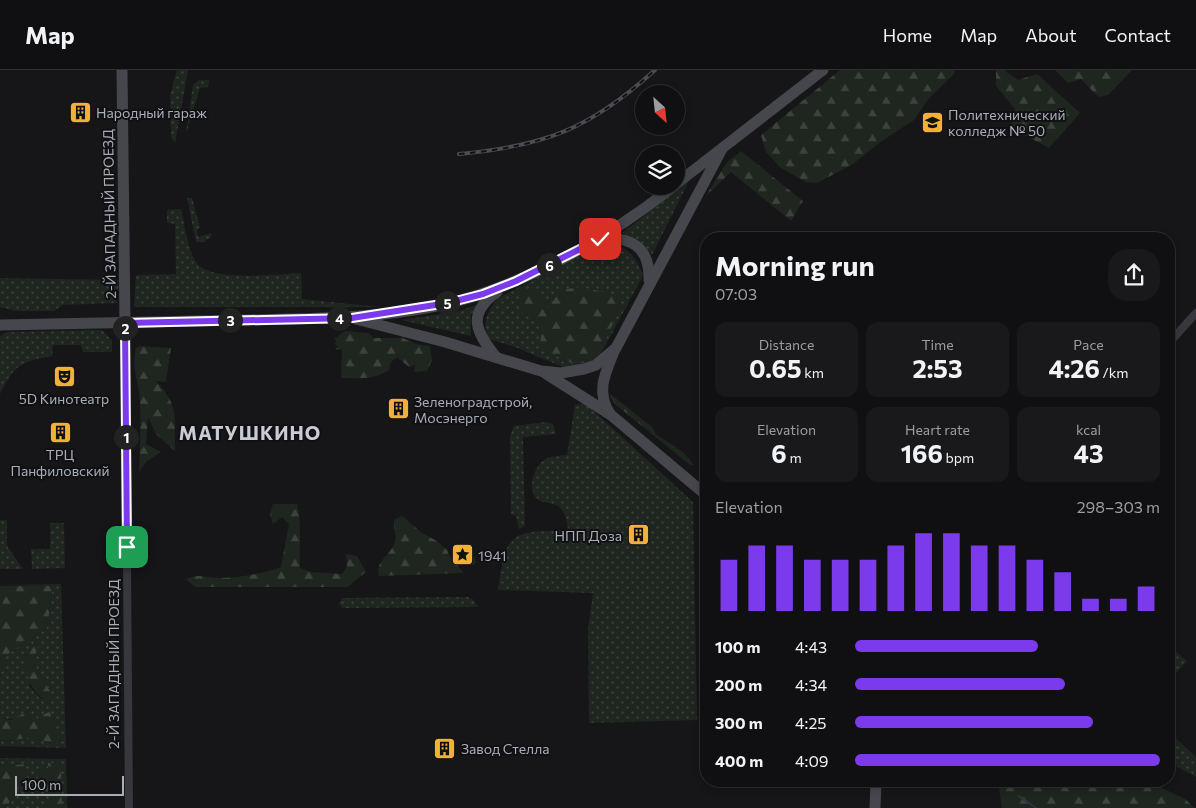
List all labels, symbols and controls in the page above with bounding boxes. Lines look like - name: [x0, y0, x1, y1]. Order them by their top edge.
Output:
- text: Map: [25, 20, 75, 49]
- text: Home: [883, 24, 932, 46]
- text: Map: [960, 24, 997, 46]
- text: About: [1025, 24, 1077, 46]
- text: Contact: [1105, 24, 1171, 46]
- north arrow: [635, 85, 685, 135]
- map controls: [635, 85, 685, 195]
- building icon: Народный гараж: [68, 100, 92, 124]
- place label: Народный гараж: [96, 104, 207, 121]
- place label: Политехнический колледж № 50: [948, 106, 1065, 139]
- school or university icon: Политехнический колледж № 50: [920, 110, 944, 134]
- street label: 2-Й ЗАПАДНЫЙ ПРОЕЗД: [99, 129, 119, 299]
- button: layers: [635, 145, 685, 195]
- pin: [579, 218, 621, 260]
- icon: check: [586, 225, 614, 253]
- text: Morning run: [715, 248, 875, 282]
- button: share: [1108, 249, 1160, 301]
- pin: 6: [536, 252, 562, 278]
- text: 6: [545, 257, 554, 274]
- text: 07:03: [715, 284, 757, 303]
- pin: 5: [434, 290, 460, 316]
- text: 5: [443, 295, 452, 312]
- pin: 4: [326, 306, 352, 330]
- pin: 3: [218, 308, 242, 332]
- text: 4: [335, 310, 344, 327]
- text: 3: [226, 312, 235, 329]
- pin: 2: [112, 316, 138, 340]
- text: 2: [122, 320, 129, 337]
- text: Distance: [759, 336, 814, 353]
- text: Time: [921, 336, 954, 353]
- text: Pace: [1073, 336, 1104, 353]
- text: 0.65: [749, 353, 802, 383]
- text: 2:53: [913, 353, 962, 383]
- text: 4:26: [1048, 353, 1100, 383]
- theatre icon: 5D Кинотеатр: [52, 364, 76, 388]
- text: km: [802, 364, 824, 381]
- text: /km: [1100, 364, 1129, 381]
- place label: 5D Кинотеатр: [19, 390, 109, 407]
- place label: Зеленоградстрой, Мосэнерго: [414, 393, 532, 426]
- building icon: Зеленоградстрой, Мосэнерго: [386, 397, 410, 421]
- building icon: ТРЦ Панфиловский: [48, 420, 72, 444]
- district label: МАТУШКИНО: [179, 421, 321, 444]
- text: Elevation: [757, 421, 816, 438]
- text: Heart rate: [905, 421, 970, 438]
- text: kcal: [1076, 421, 1101, 438]
- pin: 1: [114, 424, 138, 450]
- text: 1: [123, 429, 130, 446]
- text: 6: [771, 438, 787, 468]
- text: 166: [901, 438, 943, 468]
- text: 43: [1074, 438, 1103, 468]
- place label: ТРЦ Панфиловский: [10, 446, 110, 479]
- text: m: [787, 449, 802, 466]
- text: bpm: [943, 449, 974, 466]
- text: Elevation: [715, 497, 783, 516]
- text: 298–303 m: [1077, 497, 1160, 516]
- building icon: НПП Доза: [626, 523, 650, 547]
- pin: [106, 526, 148, 568]
- place label: НПП Доза: [555, 527, 622, 544]
- icon: arrive: [113, 533, 141, 561]
- place icon: 1941: [450, 543, 474, 567]
- place label: 1941: [478, 547, 506, 564]
- street label: 2-Й ЗАПАДНЫЙ ПРОЕЗД: [105, 579, 122, 749]
- text: 100 m: [715, 637, 761, 656]
- text: 4:43: [795, 637, 827, 656]
- text: 200 m: [715, 675, 762, 694]
- text: 4:34: [795, 675, 827, 694]
- text: 300 m: [715, 713, 763, 732]
- text: 4:25: [795, 713, 826, 732]
- building icon: Завод Стелла: [433, 736, 457, 760]
- place label: Завод Стелла: [461, 740, 550, 757]
- text: 400 m: [715, 751, 763, 770]
- text: 4:09: [795, 751, 829, 770]
- scale bar: [15, 773, 124, 796]
- text: 100 m: [22, 776, 61, 793]

